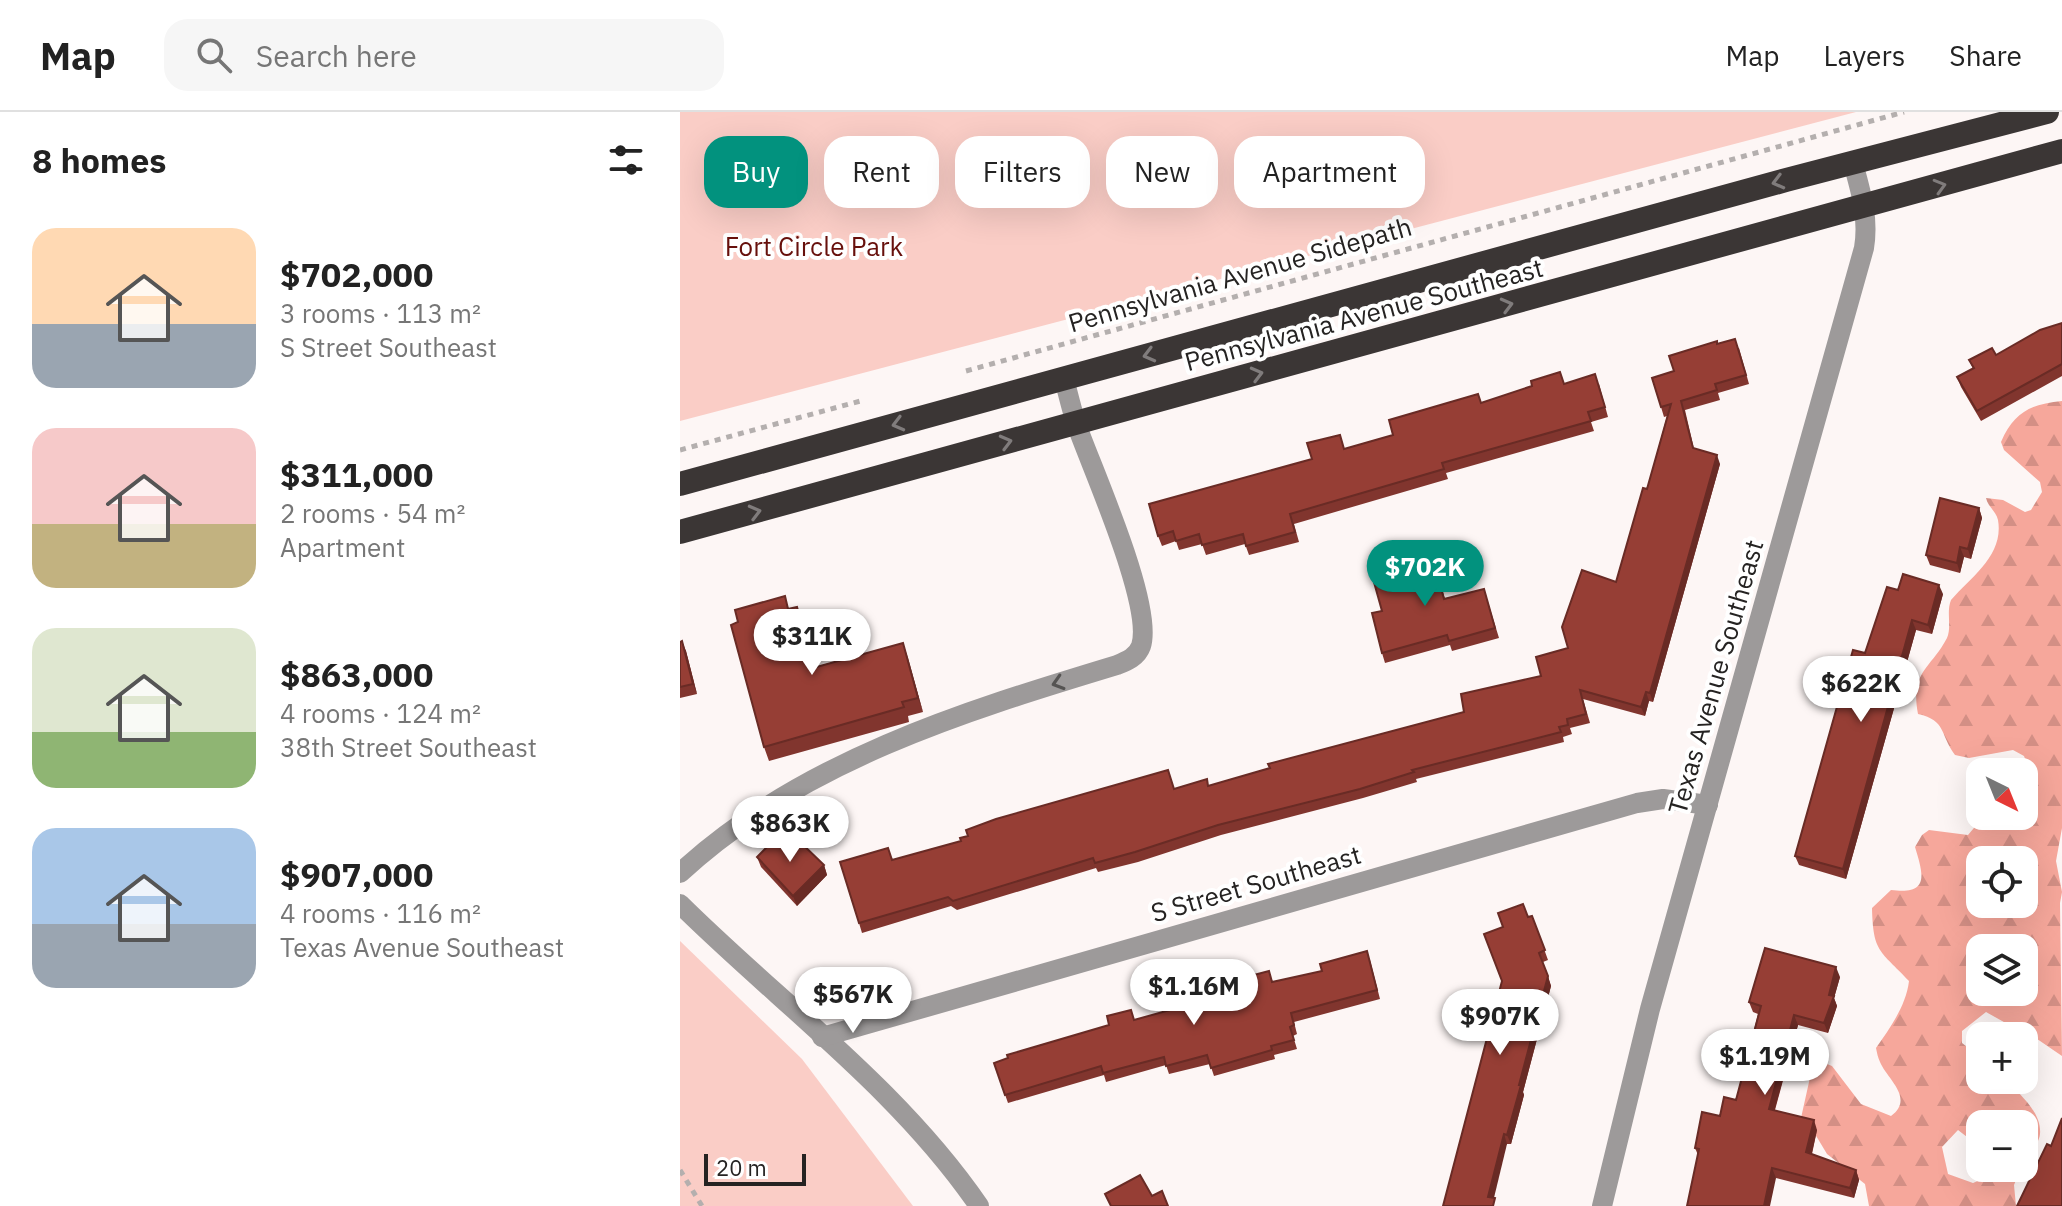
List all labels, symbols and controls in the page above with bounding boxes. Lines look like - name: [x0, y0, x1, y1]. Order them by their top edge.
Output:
- search box: [164, 19, 724, 91]
- text: Map: [40, 31, 116, 80]
- icon: search: [192, 33, 236, 77]
- text: Search here: [256, 36, 417, 75]
- text: Map: [1725, 37, 1779, 74]
- text: Layers: [1823, 37, 1905, 74]
- text: Share: [1949, 37, 2022, 74]
- chip: Buy: [704, 136, 808, 208]
- chip: Rent: [824, 136, 939, 208]
- chip: Filters: [955, 136, 1090, 208]
- chip: New: [1106, 136, 1218, 208]
- chip: Apartment: [1234, 136, 1425, 208]
- text: 8 homes: [32, 138, 167, 182]
- icon: filters: [604, 138, 648, 182]
- one-way arrow: [1771, 173, 1785, 190]
- one-way arrow: [1933, 179, 1946, 195]
- street label: Pennsylvania Avenue Sidepath: [1064, 209, 1415, 339]
- park label: Fort Circle Park: [725, 229, 904, 263]
- street label: Pennsylvania Avenue Southeast: [1181, 250, 1547, 378]
- text: $702,000: [280, 252, 433, 296]
- icon: home: [96, 260, 192, 356]
- text: 3 rooms · 113 m²: [280, 296, 481, 330]
- one-way arrow: [1500, 297, 1514, 314]
- text: S Street Southeast: [280, 330, 497, 364]
- one-way arrow: [1142, 346, 1156, 362]
- one-way arrow: [1249, 366, 1263, 383]
- one-way arrow: [892, 414, 906, 431]
- one-way arrow: [998, 435, 1012, 452]
- text: $311,000: [280, 452, 433, 496]
- icon: home: [96, 460, 192, 556]
- text: 2 rooms · 54 m²: [280, 496, 465, 530]
- one-way arrow: [748, 504, 762, 521]
- text: Apartment: [280, 530, 405, 564]
- street label: Texas Avenue Southeast: [1660, 536, 1771, 818]
- pin: $702K: [1369, 540, 1481, 608]
- text: $702K: [1385, 549, 1465, 583]
- pin: $311K: [756, 609, 868, 677]
- text: $311K: [772, 618, 852, 652]
- text: $863,000: [280, 652, 433, 696]
- pin: $622K: [1805, 656, 1917, 724]
- icon: home: [96, 660, 192, 756]
- text: $622K: [1821, 665, 1901, 699]
- one-way arrow: [1051, 674, 1065, 690]
- text: 4 rooms · 124 m²: [280, 696, 481, 730]
- text: 38th Street Southeast: [280, 730, 537, 764]
- north arrow: [1966, 758, 2038, 830]
- map controls: [1966, 758, 2038, 1182]
- pin: $863K: [734, 796, 846, 864]
- text: $863K: [750, 805, 830, 839]
- street label: S Street Southeast: [1147, 837, 1365, 929]
- button: locate: [1966, 846, 2038, 918]
- text: $907,000: [280, 852, 433, 896]
- icon: home: [96, 860, 192, 956]
- text: 4 rooms · 116 m²: [280, 896, 481, 930]
- text: Texas Avenue Southeast: [280, 930, 564, 964]
- button: layers: [1966, 934, 2038, 1006]
- pin: $1.16M: [1129, 959, 1259, 1027]
- pin: $567K: [797, 967, 909, 1035]
- text: $1.16M: [1148, 968, 1240, 1002]
- text: $567K: [813, 976, 893, 1010]
- pin: $907K: [1444, 989, 1556, 1057]
- text: $907K: [1460, 998, 1540, 1032]
- button: +: [1966, 1022, 2038, 1094]
- pin: $1.19M: [1700, 1029, 1830, 1097]
- text: $1.19M: [1719, 1038, 1811, 1072]
- button: −: [1966, 1110, 2038, 1182]
- scale bar: [704, 1150, 806, 1186]
- text: 20 m: [716, 1153, 767, 1182]

